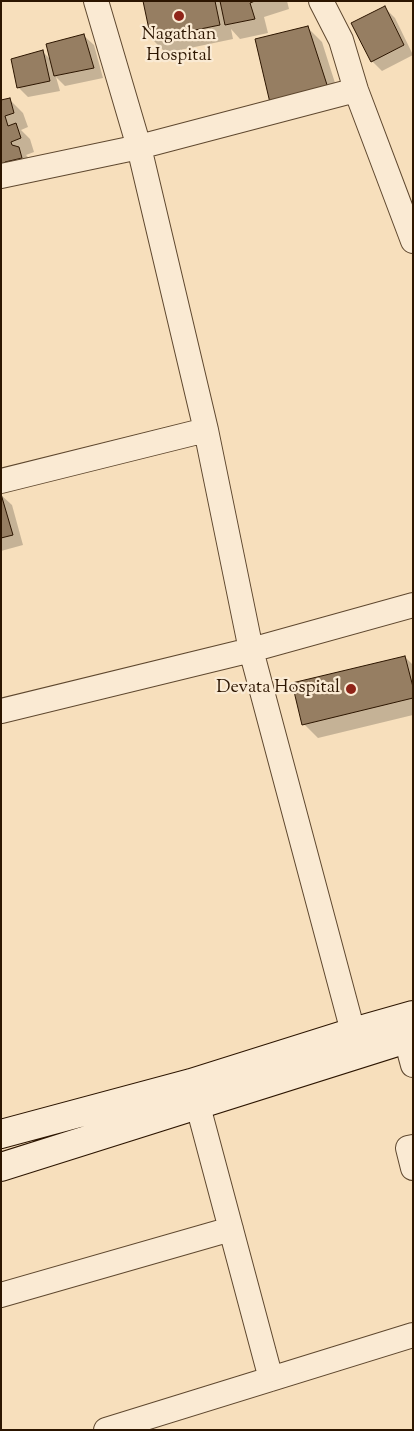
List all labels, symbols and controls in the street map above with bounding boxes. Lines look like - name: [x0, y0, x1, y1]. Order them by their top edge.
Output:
- marker: Nagathan Hospital: [172, 9, 186, 23]
- place label: Nagathan Hospital: [142, 25, 216, 68]
- place label: Devata Hospital: [216, 678, 340, 700]
- marker: Devata Hospital: [344, 682, 358, 696]

